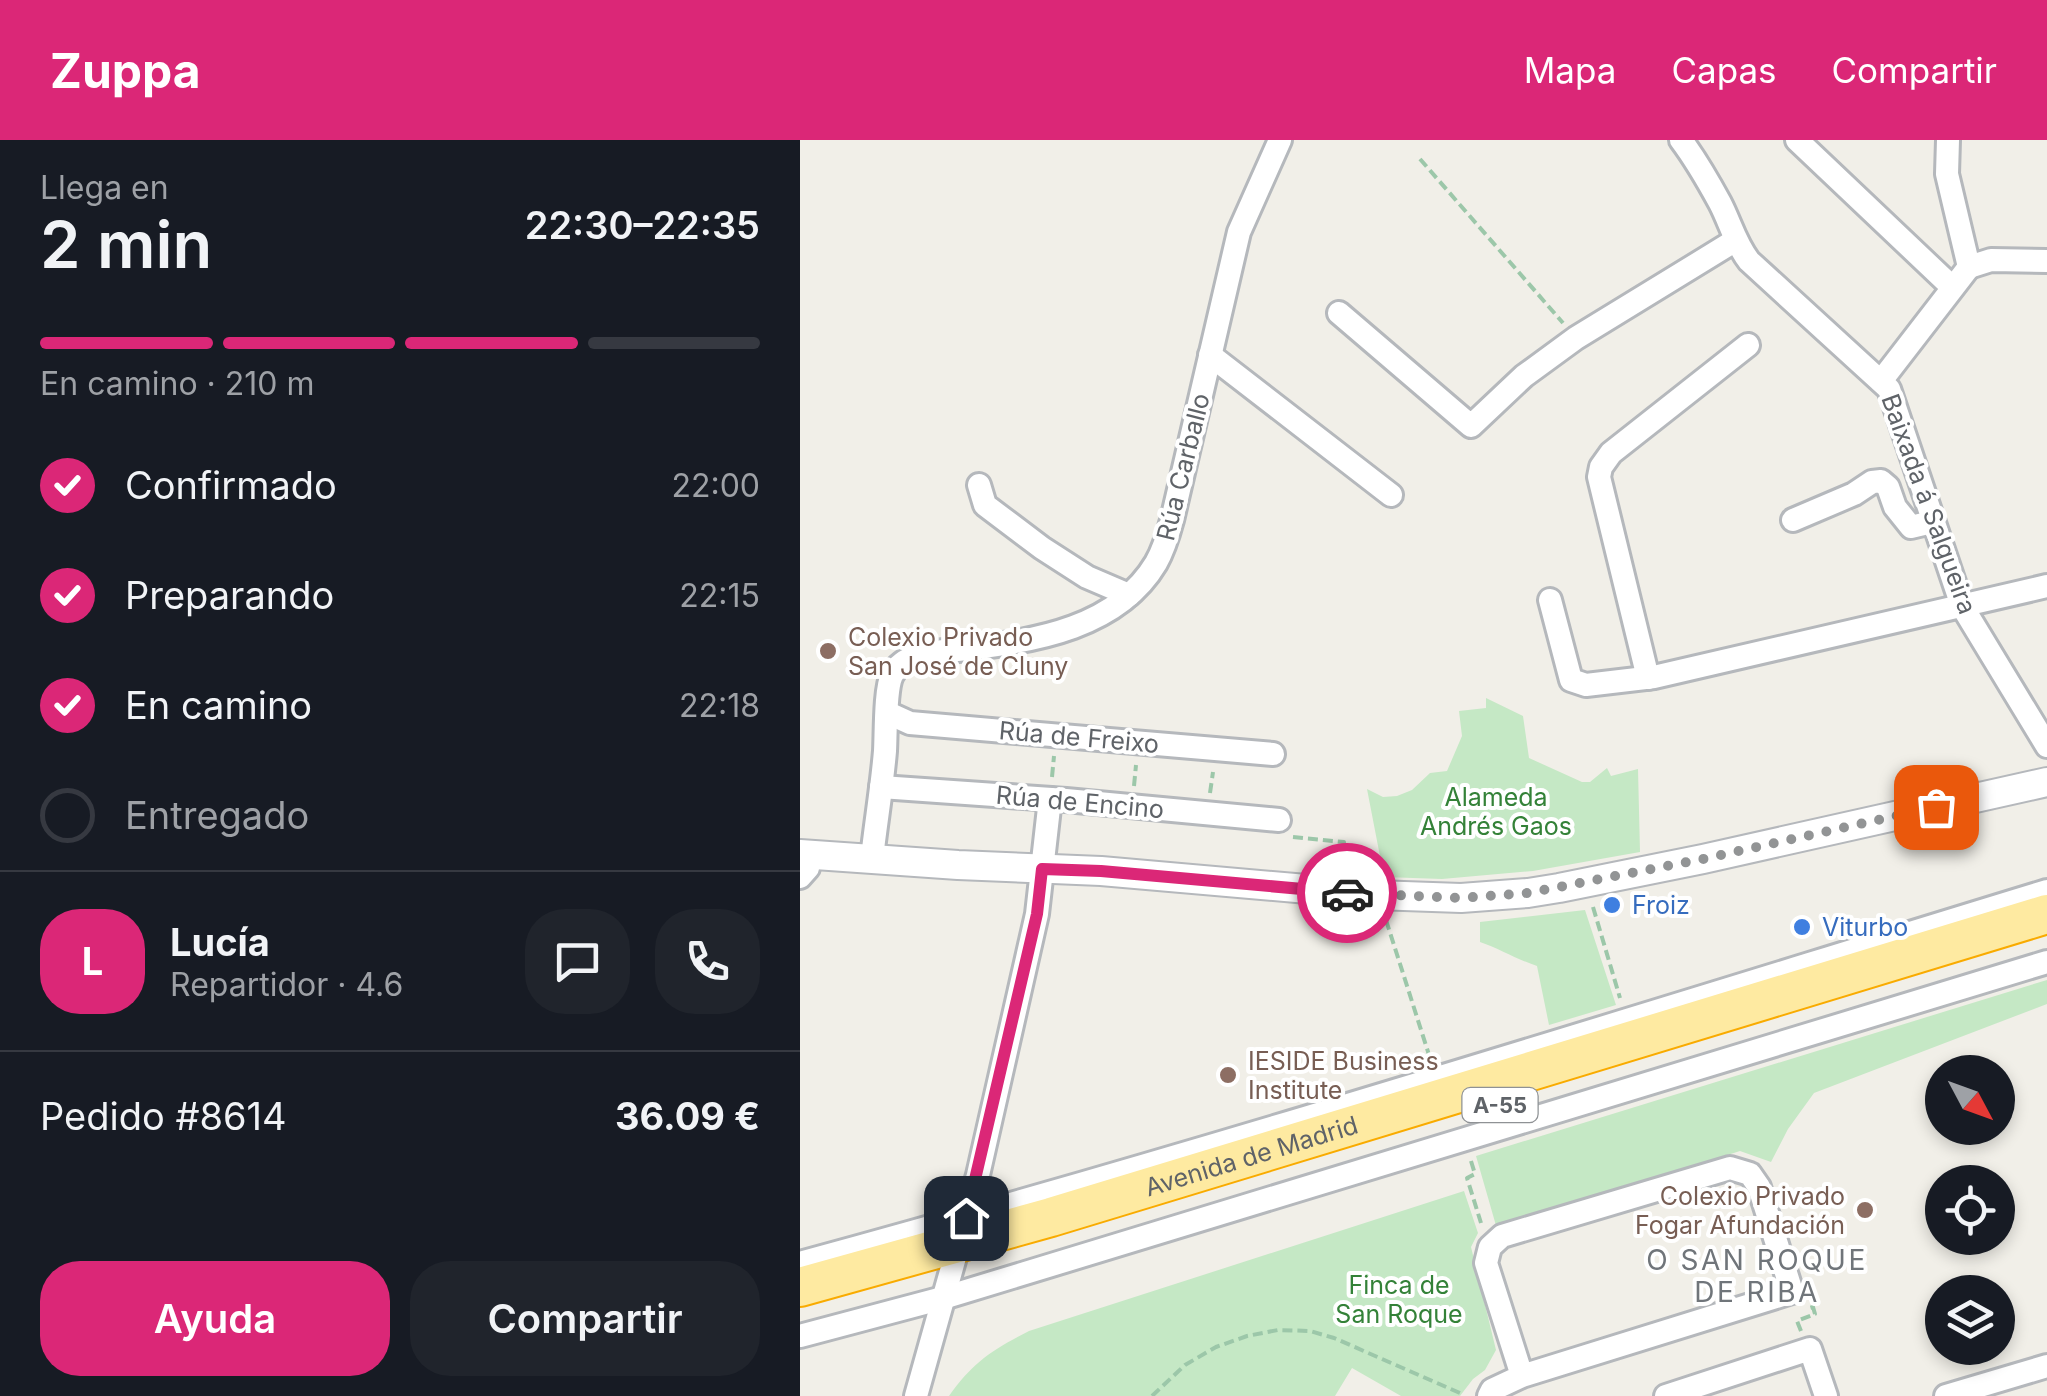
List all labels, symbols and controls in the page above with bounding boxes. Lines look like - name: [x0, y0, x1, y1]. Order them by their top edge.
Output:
- text: Zuppa: [50, 41, 201, 100]
- text: Mapa: [1524, 49, 1616, 91]
- text: Capas: [1671, 49, 1777, 91]
- text: Compartir: [1832, 49, 1997, 91]
- text: Llega en: [40, 168, 169, 207]
- text: 22:30–22:35: [525, 202, 760, 248]
- text: 2 min: [40, 205, 212, 284]
- text: En camino · 210 m: [40, 364, 315, 403]
- street label: Rúa Carballo: [1150, 390, 1216, 544]
- street label: Baixada á Salgueira: [1875, 390, 1983, 618]
- icon: check: [40, 458, 95, 513]
- text: Confirmado: [125, 462, 337, 508]
- text: 22:00: [671, 466, 760, 505]
- icon: check: [40, 568, 95, 623]
- text: Preparando: [125, 572, 334, 618]
- text: 22:15: [679, 576, 760, 615]
- place label: Colexio Privado San José de Cluny: [848, 622, 1068, 681]
- marker: Colexio Privado San José de Cluny: [817, 640, 839, 662]
- icon: check: [40, 678, 95, 733]
- text: En camino: [125, 682, 312, 728]
- text: 22:18: [679, 686, 760, 725]
- street label: Rúa de Freixo: [998, 715, 1160, 759]
- pin: [1894, 765, 1979, 850]
- street label: Rúa de Encino: [995, 780, 1165, 824]
- icon: bag: [1909, 780, 1964, 835]
- park label: Alameda Andrés Gaos: [1420, 782, 1572, 841]
- text: Entregado: [125, 792, 309, 838]
- courier: [1297, 843, 1397, 943]
- icon: car: [1320, 866, 1375, 921]
- place label: Froiz: [1632, 890, 1690, 920]
- marker: Froiz: [1601, 894, 1623, 916]
- button: chat: [525, 909, 630, 1014]
- button: phone: [655, 909, 760, 1014]
- place label: Viturbo: [1822, 912, 1908, 942]
- marker: Viturbo: [1791, 916, 1813, 938]
- text: Lucía: [170, 919, 270, 965]
- text: L: [82, 938, 103, 984]
- text: Repartidor · 4.6: [170, 965, 403, 1004]
- place label: IESIDE Business Institute: [1248, 1046, 1439, 1105]
- north arrow: [1925, 1055, 2015, 1145]
- map controls: [1925, 1055, 2015, 1365]
- marker: IESIDE Business Institute: [1217, 1064, 1239, 1086]
- road number: A-55: [1462, 1088, 1538, 1122]
- text: Pedido #8614: [40, 1093, 287, 1139]
- text: 36.09 €: [615, 1093, 760, 1139]
- street label: Avenida de Madrid: [1141, 1110, 1361, 1203]
- button: locate: [1925, 1165, 2015, 1255]
- pin: [924, 1176, 1009, 1261]
- place label: Colexio Privado Fogar Afundación: [1635, 1181, 1845, 1240]
- icon: home: [939, 1191, 994, 1246]
- marker: Colexio Privado Fogar Afundación: [1854, 1199, 1876, 1221]
- district label: O SAN ROQUE DE RIBA: [1646, 1243, 1868, 1309]
- button: Ayuda: [40, 1261, 390, 1376]
- button: Compartir: [410, 1261, 760, 1376]
- park label: Finca de San Roque: [1335, 1270, 1463, 1329]
- button: layers: [1925, 1275, 2015, 1365]

